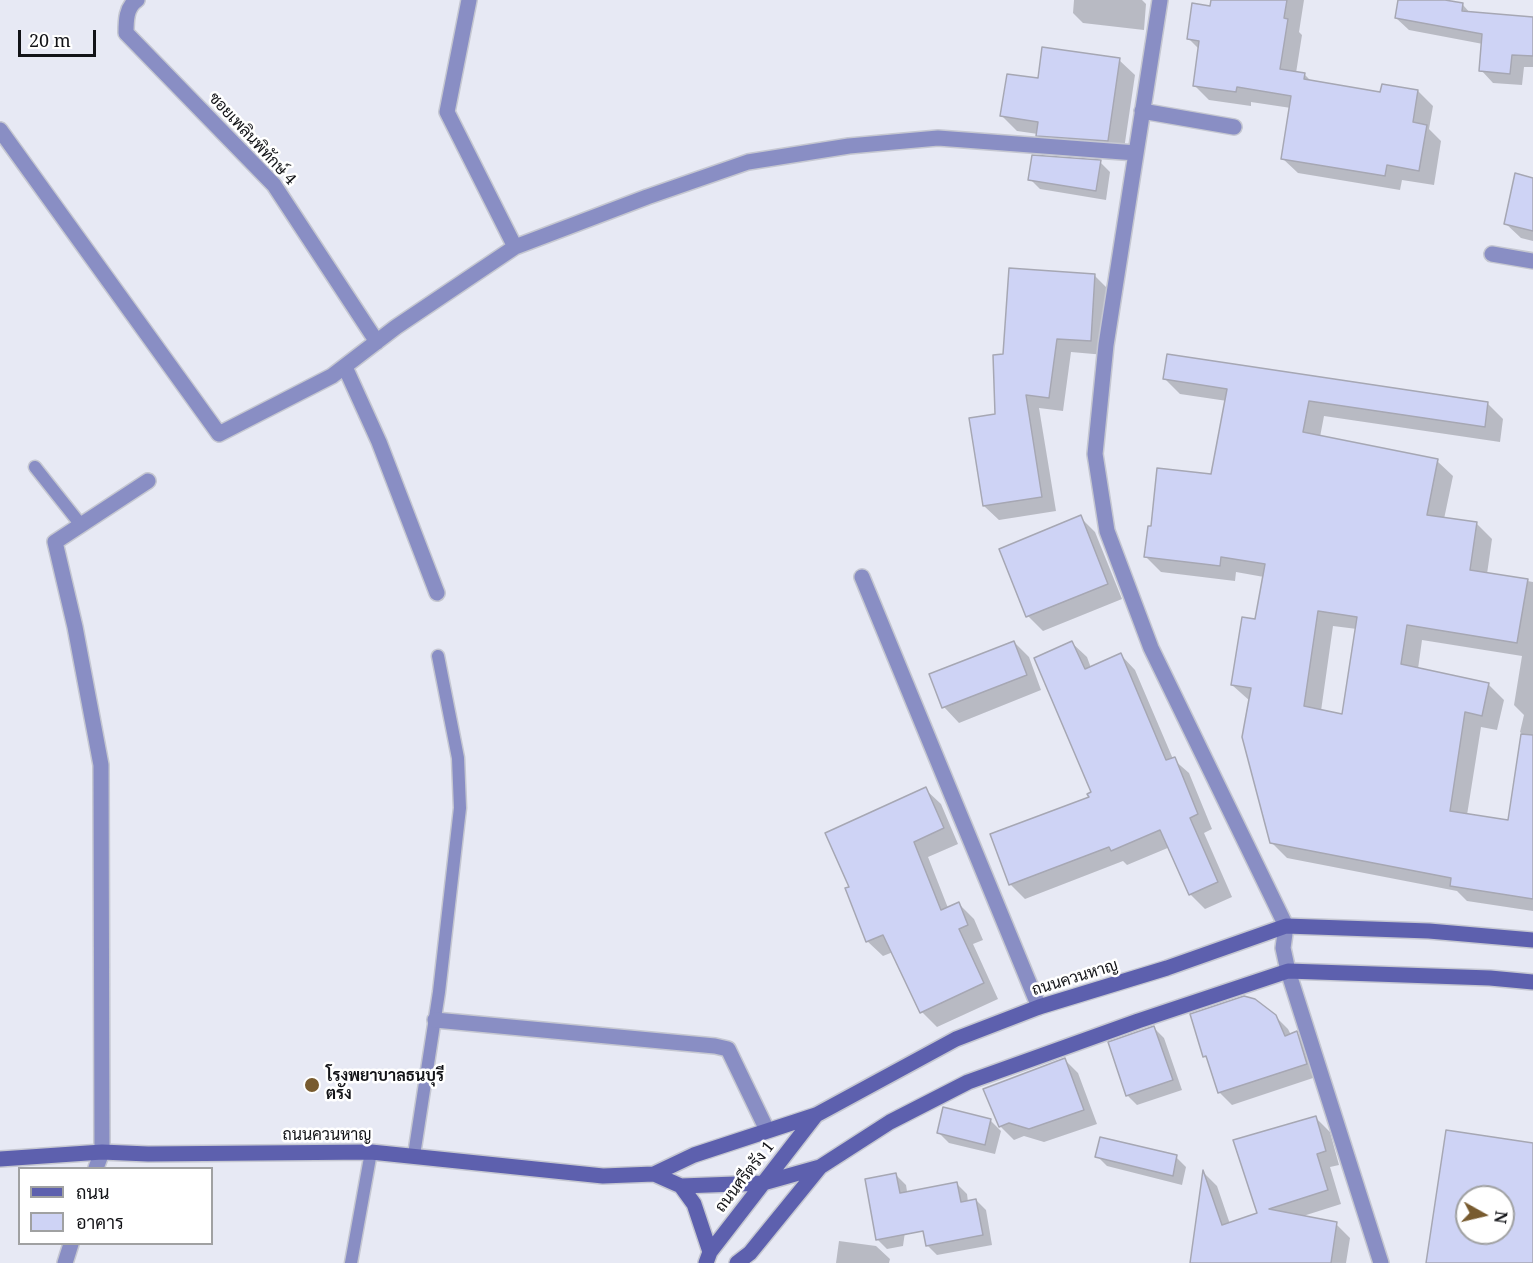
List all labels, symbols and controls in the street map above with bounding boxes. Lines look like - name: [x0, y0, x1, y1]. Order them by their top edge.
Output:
- scale bar: [21, 18, 99, 56]
- text: 20 m: [29, 28, 71, 52]
- street label: ซอยเพลินพิทักษ์ 4: [204, 89, 300, 189]
- street label: ถนนควนหาญ: [1030, 956, 1120, 1000]
- place label: โรงพยาบาลธนบุรี ตรัง: [326, 1066, 444, 1104]
- marker: โรงพยาบาลธนบุรี ตรัง: [303, 1076, 321, 1094]
- street label: ถนนควนหาญ: [283, 1125, 371, 1145]
- street label: ถนนศรีตรัง 1: [711, 1138, 779, 1216]
- legend: [18, 1167, 213, 1245]
- text: ถนน: [76, 1180, 109, 1204]
- north arrow: [1455, 1185, 1515, 1245]
- text: N: [1489, 1209, 1513, 1225]
- text: อาคาร: [76, 1210, 124, 1234]

